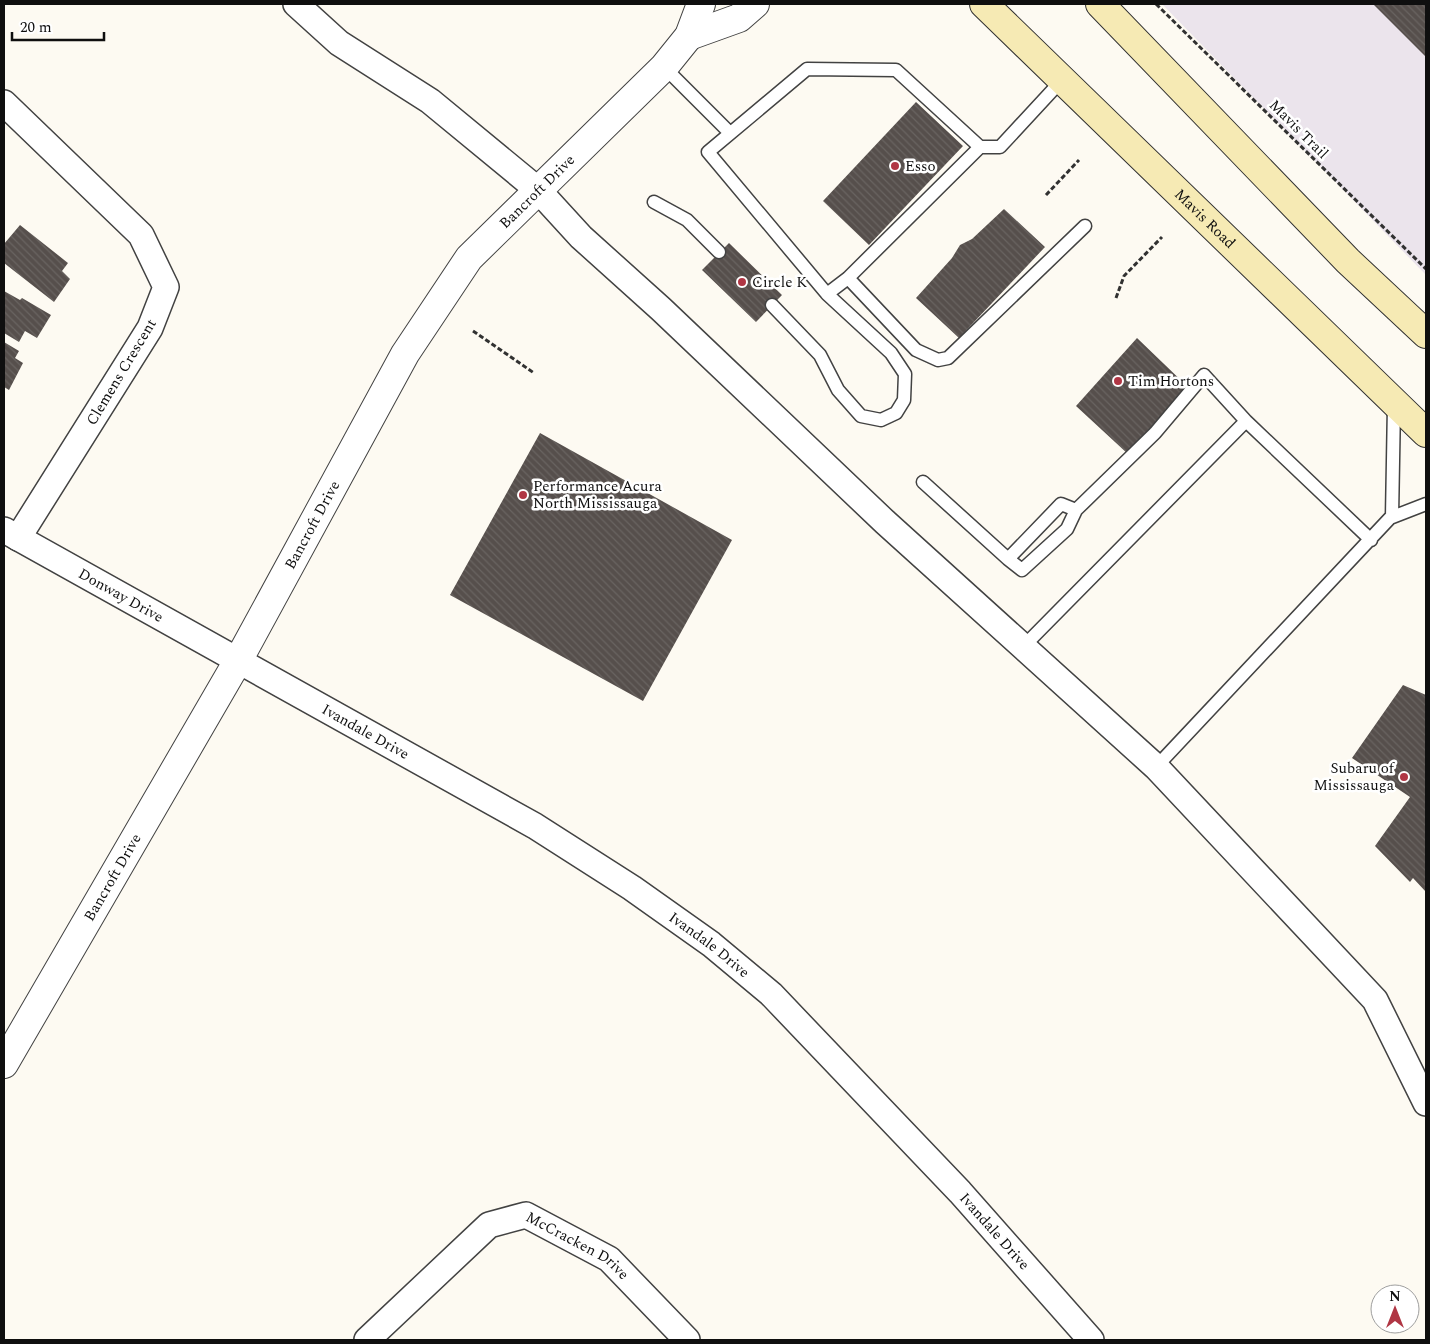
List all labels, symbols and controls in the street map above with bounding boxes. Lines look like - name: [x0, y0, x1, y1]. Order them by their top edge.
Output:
- scale bar: [12, 10, 105, 42]
- text: 20 m: [20, 16, 52, 39]
- street label: Mavis Trail: [1264, 94, 1334, 164]
- street label: Bancroft Drive: [494, 149, 580, 234]
- place label: Esso: [905, 155, 936, 178]
- marker: Esso: [889, 160, 901, 172]
- street label: Mavis Road: [1169, 184, 1241, 254]
- place label: Circle K: [752, 271, 807, 294]
- marker: Circle K: [736, 276, 748, 288]
- street label: Clemens Crescent: [80, 315, 162, 430]
- place label: Tim Hortons: [1128, 370, 1214, 393]
- marker: Tim Hortons: [1112, 375, 1124, 387]
- place label: Performance Acura North Mississauga: [533, 475, 663, 515]
- street label: Bancroft Drive: [279, 476, 346, 574]
- marker: Performance Acura North Mississauga: [517, 489, 529, 501]
- street label: Donway Drive: [74, 563, 168, 629]
- street label: Ivandale Drive: [317, 698, 413, 766]
- place label: Subaru of Mississauga: [1313, 757, 1396, 797]
- marker: Subaru of Mississauga: [1398, 771, 1410, 783]
- street label: Bancroft Drive: [78, 829, 147, 926]
- street label: Ivandale Drive: [664, 906, 755, 984]
- street label: Ivandale Drive: [954, 1188, 1035, 1275]
- street label: McCracken Drive: [521, 1206, 634, 1285]
- north arrow: [1370, 1284, 1420, 1334]
- text: N: [1389, 1286, 1401, 1307]

